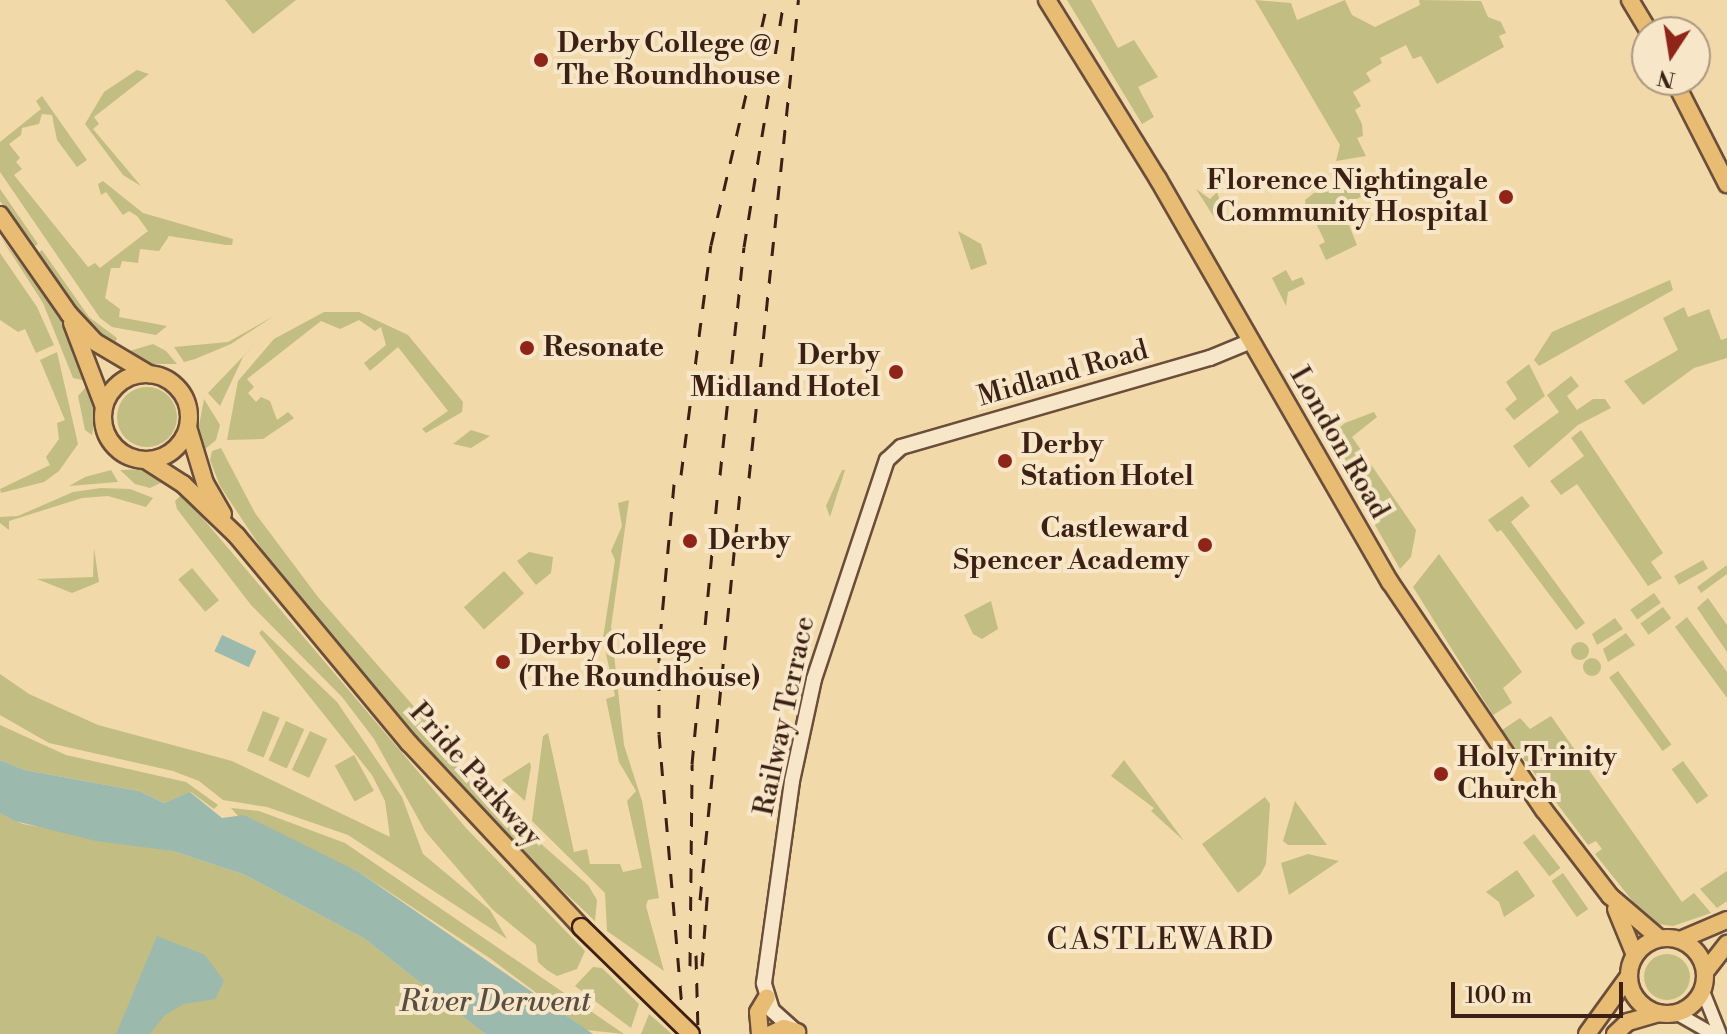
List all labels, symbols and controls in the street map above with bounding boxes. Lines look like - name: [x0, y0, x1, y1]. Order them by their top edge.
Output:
- north arrow: [1631, 16, 1711, 96]
- place label: Derby College @ The Roundhouse: [557, 27, 781, 93]
- marker: Derby College @ The Roundhouse: [532, 51, 550, 69]
- text: N: [1655, 63, 1678, 93]
- place label: Florence Nightingale Community Hospital: [1207, 164, 1488, 230]
- marker: Florence Nightingale Community Hospital: [1495, 186, 1517, 208]
- place label: Resonate: [543, 331, 664, 365]
- street label: Midland Road: [974, 334, 1152, 414]
- marker: Resonate: [518, 339, 536, 357]
- place label: Derby Midland Hotel: [690, 339, 880, 405]
- street label: London Road: [1282, 361, 1396, 525]
- marker: Derby Midland Hotel: [887, 363, 905, 381]
- place label: Derby Station Hotel: [1021, 428, 1194, 494]
- marker: Derby Station Hotel: [996, 452, 1014, 470]
- place label: Castleward Spencer Academy: [953, 512, 1189, 578]
- place label: Derby: [708, 524, 790, 558]
- marker: Derby: [679, 530, 701, 552]
- marker: Castleward Spencer Academy: [1196, 536, 1214, 554]
- street label: Railway Terrace: [747, 613, 823, 819]
- place label: Derby College (The Roundhouse): [519, 629, 760, 695]
- marker: Derby College (The Roundhouse): [494, 653, 512, 671]
- street label: Pride Parkway: [402, 696, 548, 854]
- place label: Holy Trinity Church: [1457, 741, 1617, 807]
- marker: Holy Trinity Church: [1432, 765, 1450, 783]
- district label: CASTLEWARD: [1047, 922, 1275, 958]
- scale bar: [1455, 966, 1627, 1016]
- text: 100 m: [1465, 981, 1532, 1011]
- water label: River Derwent: [399, 984, 591, 1020]

